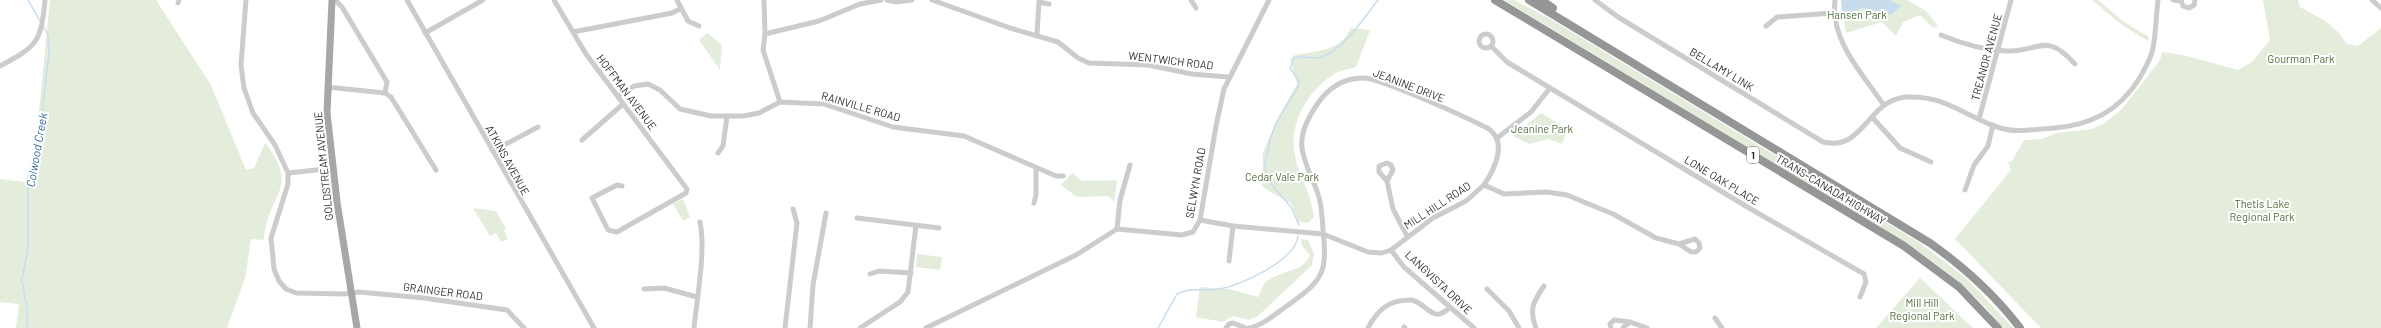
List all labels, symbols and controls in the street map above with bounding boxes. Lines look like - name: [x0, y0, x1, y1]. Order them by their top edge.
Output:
- park label: Hansen Park: [1827, 8, 1887, 21]
- street label: TREANOR AVENUE: [1968, 12, 2004, 102]
- street label: BELLAMY LINK: [1687, 45, 1757, 93]
- street label: WENTWICH ROAD: [1128, 48, 1214, 72]
- street label: HOFFMAN AVENUE: [594, 52, 660, 133]
- park label: Gourman Park: [2267, 52, 2335, 65]
- street label: JEANINE DRIVE: [1371, 65, 1447, 105]
- street label: RAINVILLE ROAD: [820, 88, 902, 124]
- street label: GOLDSTREAM AVENUE: [311, 110, 335, 221]
- water label: Colwood Creek: [23, 112, 49, 188]
- park label: Jeanine Park: [1511, 122, 1574, 135]
- street label: ATKINS AVENUE: [483, 123, 533, 198]
- street label: SELWYN ROAD: [1182, 147, 1208, 219]
- road number: 1: [1747, 147, 1759, 163]
- street label: TRANS-CANADA HIGHWAY: [1774, 151, 1888, 227]
- street label: LONE OAK PLACE: [1682, 153, 1762, 208]
- park label: Cedar Vale Park: [1245, 170, 1320, 183]
- street label: MILL HILL ROAD: [1401, 178, 1473, 231]
- park label: Thetis Lake Regional Park: [2229, 197, 2295, 223]
- street label: LANGVISTA DRIVE: [1403, 248, 1475, 317]
- street label: GRAINGER ROAD: [402, 280, 484, 302]
- park label: Mill Hill Regional Park: [1889, 296, 1955, 322]

